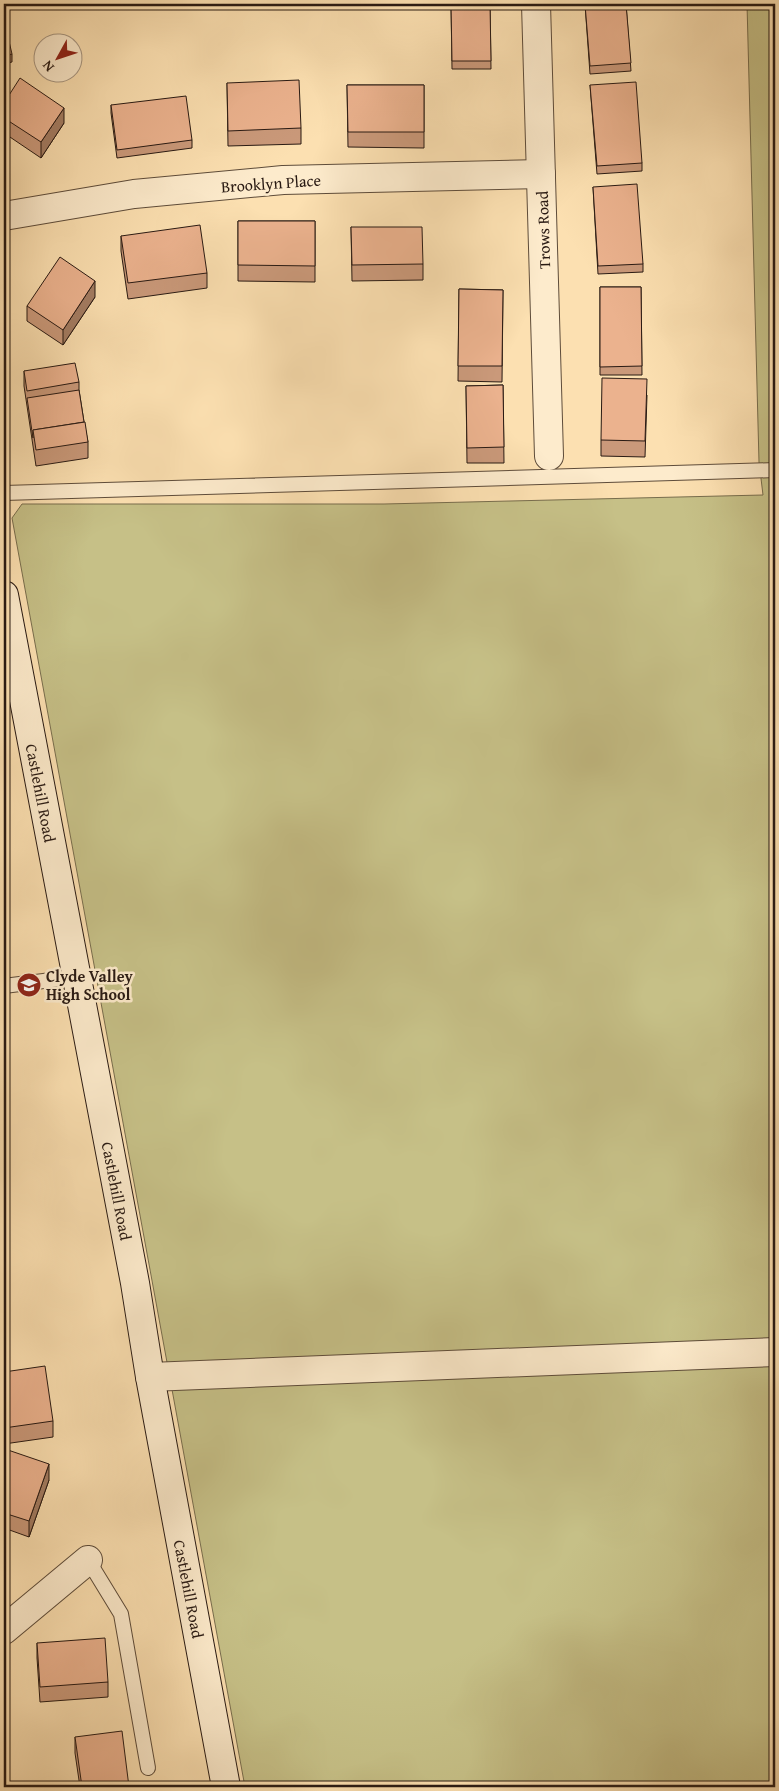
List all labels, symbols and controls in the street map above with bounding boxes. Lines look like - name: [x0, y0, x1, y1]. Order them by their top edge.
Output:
- north arrow: [32, 32, 82, 82]
- text: N: [37, 56, 59, 76]
- street label: Brooklyn Place: [220, 168, 322, 198]
- street label: Trows Road: [530, 190, 556, 269]
- street label: Castlehill Road: [20, 742, 62, 845]
- place label: Clyde Valley High School: [46, 964, 134, 1006]
- school or university icon: Clyde Valley High School: [16, 972, 42, 998]
- street label: Castlehill Road: [96, 1140, 138, 1243]
- street label: Castlehill Road: [168, 1538, 210, 1641]

